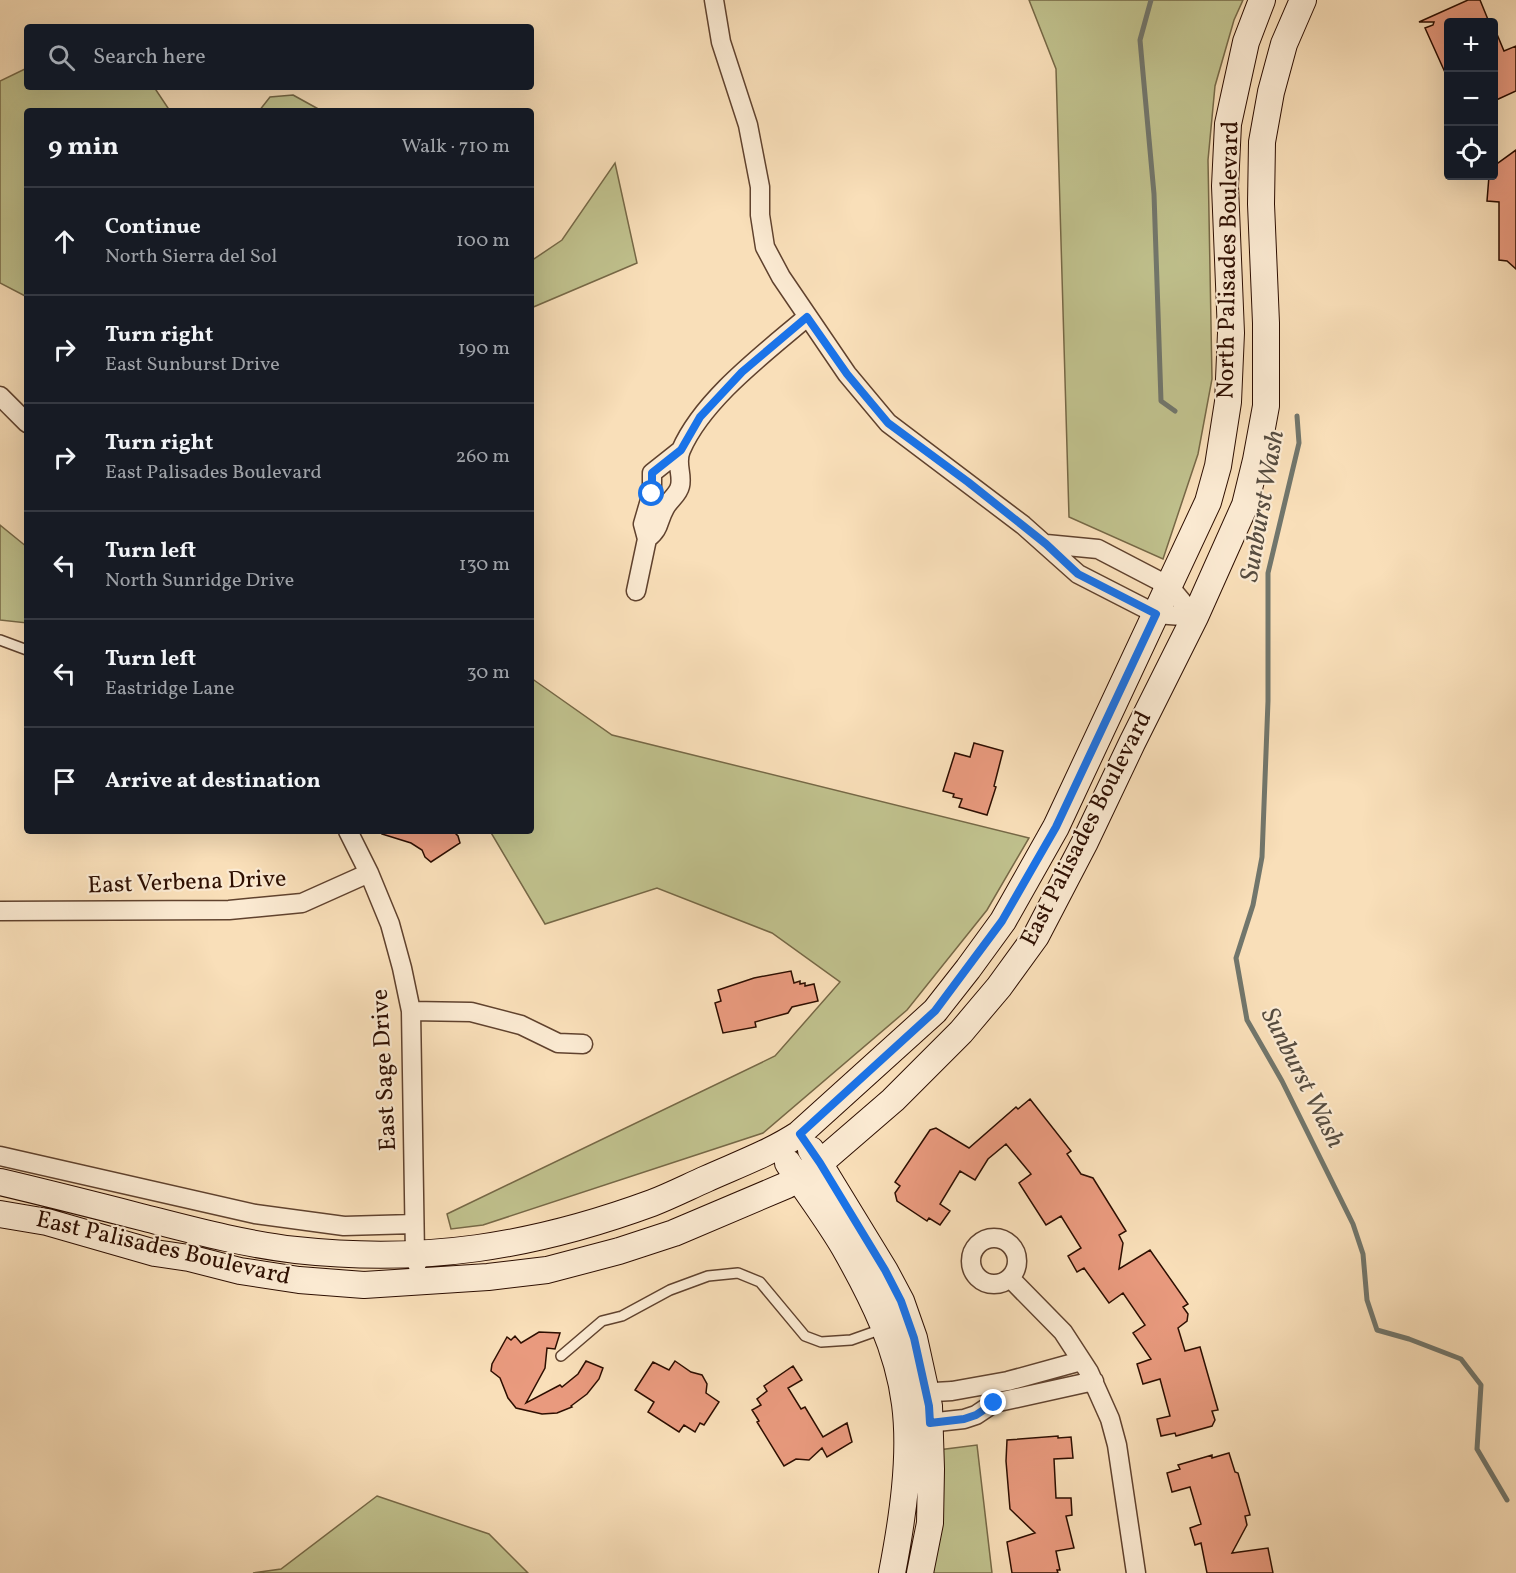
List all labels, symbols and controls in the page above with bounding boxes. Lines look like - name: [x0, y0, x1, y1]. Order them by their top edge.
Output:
- map controls: [1444, 18, 1498, 180]
- button: +: [1444, 18, 1498, 72]
- search box: [24, 24, 534, 90]
- icon: search: [45, 41, 78, 74]
- text: Search here: [93, 42, 206, 73]
- button: −: [1444, 72, 1498, 126]
- street label: North Palisades Boulevard: [1210, 120, 1248, 400]
- button: locate: [1444, 126, 1498, 180]
- text: 9 min: [48, 129, 119, 165]
- text: Walk · 710 m: [401, 133, 510, 161]
- text: Continue: [105, 212, 201, 243]
- icon: ahead: [48, 225, 81, 258]
- text: 100 m: [456, 227, 510, 255]
- text: North Sierra del Sol: [105, 243, 277, 271]
- text: Turn right: [105, 320, 213, 351]
- icon: right: [48, 333, 81, 366]
- text: 190 m: [458, 335, 510, 363]
- text: East Sunburst Drive: [105, 351, 280, 379]
- water label: Sunburst Wash: [1232, 427, 1294, 585]
- text: Turn right: [105, 428, 213, 459]
- icon: right: [48, 441, 81, 474]
- text: 260 m: [455, 443, 510, 471]
- text: East Palisades Boulevard: [105, 459, 322, 487]
- route start: [638, 480, 664, 506]
- text: Turn left: [105, 536, 196, 567]
- icon: left: [48, 549, 81, 582]
- text: 130 m: [459, 551, 510, 579]
- text: North Sunridge Drive: [105, 567, 294, 595]
- text: Turn left: [105, 644, 196, 675]
- icon: left: [48, 657, 81, 690]
- text: 30 m: [466, 659, 510, 687]
- text: Eastridge Lane: [105, 675, 235, 703]
- street label: East Palisades Boulevard: [1013, 705, 1161, 953]
- icon: arrive: [48, 765, 81, 798]
- text: Arrive at destination: [105, 766, 321, 797]
- street label: East Verbena Drive: [87, 863, 287, 903]
- street label: East Sage Drive: [364, 988, 406, 1152]
- water label: Sunburst Wash: [1251, 1002, 1353, 1155]
- street label: East Palisades Boulevard: [32, 1203, 294, 1295]
- route end: [980, 1389, 1006, 1415]

